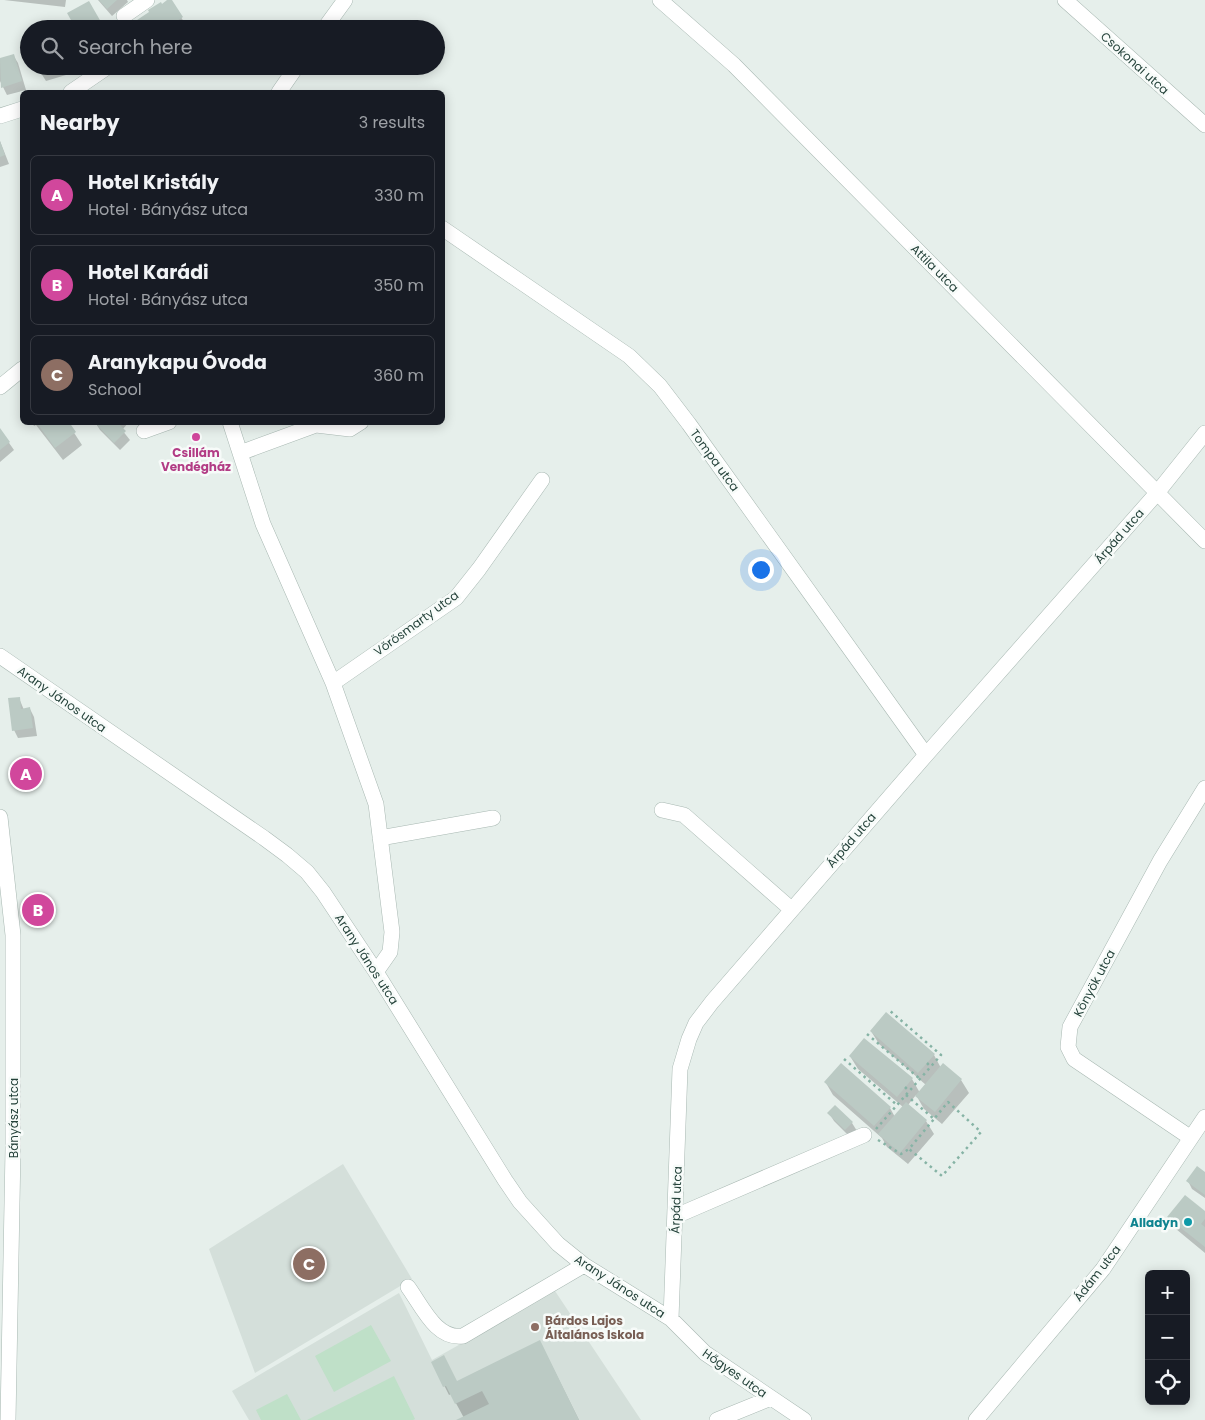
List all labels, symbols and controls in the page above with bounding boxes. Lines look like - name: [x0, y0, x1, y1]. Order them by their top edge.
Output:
- search box: [20, 20, 445, 75]
- street label: Csokonai utca: [1097, 28, 1173, 98]
- icon: search: [38, 34, 66, 62]
- text: Search here: [78, 34, 192, 61]
- text: Nearby: [40, 108, 120, 137]
- text: 3 results: [359, 111, 425, 134]
- text: Hotel Kristály: [88, 169, 219, 196]
- text: A: [51, 184, 63, 207]
- text: 330 m: [374, 184, 424, 207]
- text: Hotel · Bányász utca: [88, 198, 248, 221]
- street label: Attila utca: [907, 240, 963, 296]
- text: Hotel Karádi: [88, 259, 209, 286]
- text: B: [52, 274, 62, 297]
- text: 350 m: [374, 274, 424, 297]
- text: Hotel · Bányász utca: [88, 288, 248, 311]
- text: Aranykapu Óvoda: [88, 349, 267, 376]
- text: C: [51, 364, 63, 387]
- text: 360 m: [374, 364, 424, 387]
- text: School: [88, 378, 142, 401]
- street label: Tompa utca: [687, 425, 743, 495]
- marker: Csillám Vendégház: [190, 431, 202, 443]
- place label: Csillám Vendégház: [161, 444, 231, 475]
- street label: Árpád utca: [1090, 505, 1148, 567]
- your location: [748, 557, 774, 583]
- street label: Vörösmarty utca: [370, 586, 462, 660]
- street label: Arany János utca: [14, 662, 110, 736]
- pin: A: [10, 755, 42, 793]
- street label: Árpád utca: [822, 809, 880, 871]
- pin: B: [22, 891, 54, 929]
- street label: Arany János utca: [331, 910, 403, 1008]
- street label: Könyök utca: [1069, 946, 1119, 1020]
- street label: Bányász utca: [5, 1078, 22, 1158]
- street label: Árpád utca: [666, 1166, 686, 1234]
- place label: Alladyn: [1130, 1214, 1178, 1231]
- marker: Alladyn: [1182, 1216, 1194, 1228]
- street label: Ádám utca: [1070, 1241, 1124, 1305]
- pin: C: [293, 1245, 325, 1283]
- street label: Arany János utca: [571, 1250, 669, 1322]
- map controls: [1145, 1270, 1190, 1405]
- button: +: [1145, 1270, 1190, 1315]
- place label: Bárdos Lajos Általános Iskola: [545, 1312, 644, 1343]
- button: −: [1145, 1315, 1190, 1360]
- marker: Bárdos Lajos Általános Iskola: [529, 1321, 541, 1333]
- street label: Hőgyes utca: [699, 1344, 771, 1402]
- button: locate: [1145, 1360, 1190, 1405]

